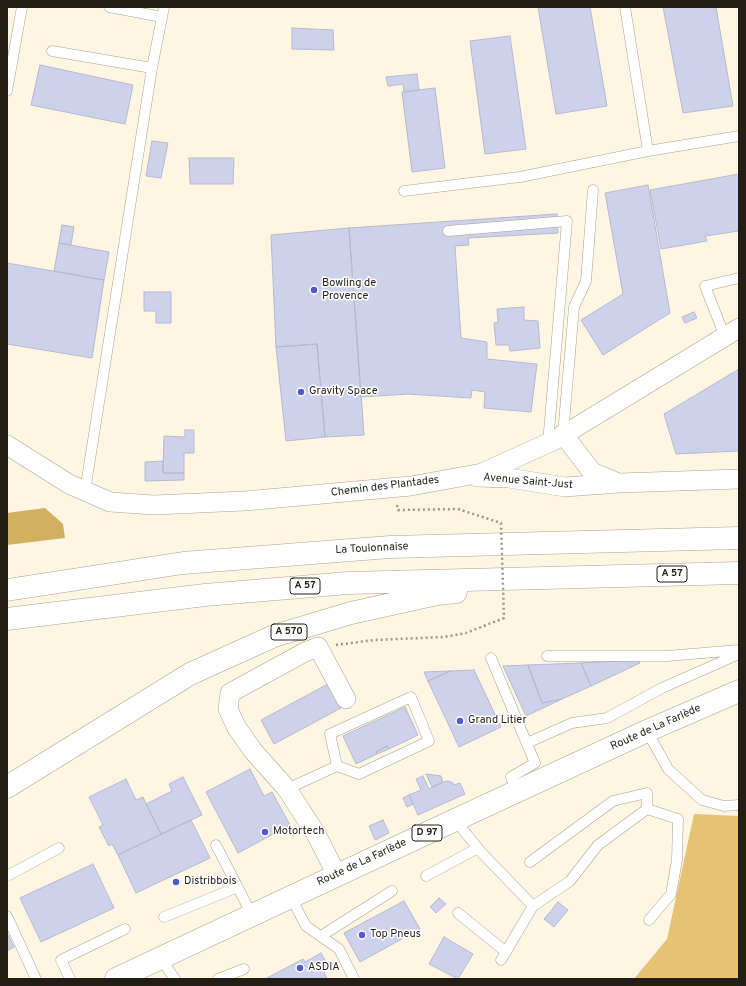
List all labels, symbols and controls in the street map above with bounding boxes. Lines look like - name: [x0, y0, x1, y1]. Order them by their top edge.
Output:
- place label: Bowling de Provence: [322, 277, 376, 303]
- marker: Bowling de Provence: [309, 285, 319, 295]
- place label: Gravity Space: [309, 385, 378, 399]
- marker: Gravity Space: [296, 387, 306, 397]
- street label: Avenue Saint-Just: [483, 472, 573, 492]
- street label: Chemin des Plantades: [330, 474, 440, 500]
- street label: La Toulonnaise: [335, 540, 409, 558]
- road number: A 57: [657, 566, 687, 582]
- road number: A 57: [290, 578, 320, 594]
- road number: A 570: [271, 624, 307, 640]
- street label: Route de La Farlède: [609, 702, 703, 754]
- place label: Grand Litier: [468, 714, 527, 728]
- marker: Grand Litier: [455, 716, 465, 726]
- place label: Motortech: [273, 825, 324, 839]
- road number: D 97: [412, 825, 442, 841]
- marker: Motortech: [260, 827, 270, 837]
- street label: Route de La Farlède: [315, 836, 409, 890]
- place label: Distribbois: [184, 875, 237, 889]
- marker: Distribbois: [171, 877, 181, 887]
- place label: Top Pneus: [370, 928, 421, 942]
- marker: Top Pneus: [357, 930, 367, 940]
- place label: ASDIA: [308, 961, 340, 975]
- marker: ASDIA: [295, 963, 305, 973]

